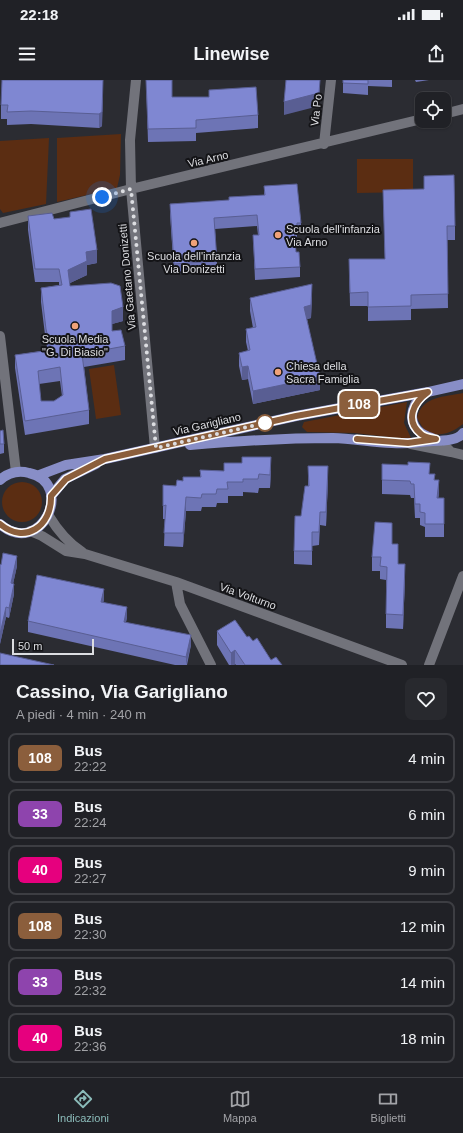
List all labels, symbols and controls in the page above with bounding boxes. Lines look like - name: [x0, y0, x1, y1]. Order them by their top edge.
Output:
- text: 22:18: [20, 6, 58, 23]
- icon: menu: [16, 43, 38, 65]
- icon: share: [425, 43, 447, 65]
- text: Linewise: [193, 44, 270, 64]
- map controls: [415, 92, 451, 128]
- button: locate: [415, 92, 451, 128]
- street label: Via Po: [308, 93, 324, 127]
- street label: Via Arno: [186, 148, 230, 170]
- your location: [92, 187, 112, 207]
- street label: Via Gaetano Donizetti: [116, 223, 138, 331]
- place label: Scuola dell'infanzia Via Arno: [286, 223, 381, 248]
- marker: Scuola dell'infanzia Via Arno: [273, 230, 283, 240]
- marker: Scuola dell'infanzia Via Donizetti: [189, 238, 199, 248]
- place label: Scuola dell'infanzia Via Donizetti: [147, 250, 242, 275]
- marker: Scuola Media "G. Di Biasio": [70, 321, 80, 331]
- place label: Scuola Media "G. Di Biasio": [42, 333, 109, 358]
- place label: Chiesa della Sacra Famiglia: [286, 360, 360, 385]
- marker: Chiesa della Sacra Famiglia: [273, 367, 283, 377]
- line badge: 108: [336, 391, 382, 417]
- text: 108: [347, 396, 371, 412]
- street label: Via Garigliano: [172, 410, 242, 438]
- unlabelled marker: [256, 414, 274, 432]
- street label: Via Volturno: [218, 580, 278, 612]
- scale bar: [12, 637, 94, 656]
- text: 50 m: [18, 640, 42, 652]
- button: heart: [405, 678, 447, 720]
- text: Cassino, Via Garigliano: [16, 681, 228, 702]
- text: A piedi · 4 min · 240 m: [16, 707, 146, 722]
- text: Bus: [74, 742, 102, 759]
- text: 108: [28, 750, 52, 766]
- text: 4 min: [408, 750, 445, 767]
- text: 22:22: [74, 759, 107, 774]
- text: Bus: [74, 798, 102, 815]
- text: 33: [32, 806, 48, 822]
- text: 6 min: [408, 806, 445, 823]
- text: 22:24: [74, 815, 107, 830]
- text: Bus: [74, 854, 102, 871]
- text: 40: [32, 862, 48, 878]
- text: 9 min: [408, 862, 445, 879]
- text: 22:27: [74, 871, 107, 886]
- text: Bus: [74, 910, 102, 927]
- text: 108: [28, 918, 52, 934]
- text: 12 min: [400, 918, 445, 935]
- text: 22:30: [74, 927, 107, 942]
- text: Bus: [74, 966, 102, 983]
- text: 33: [32, 974, 48, 990]
- text: 14 min: [400, 974, 445, 991]
- text: 22:32: [74, 983, 107, 998]
- text: Bus: [74, 1022, 102, 1039]
- text: 40: [32, 1030, 48, 1046]
- text: 18 min: [400, 1030, 445, 1047]
- text: 22:36: [74, 1039, 107, 1054]
- tab: Indicazioni: [57, 1088, 109, 1124]
- tab: Mappa: [223, 1088, 257, 1124]
- tab: Biglietti: [371, 1088, 406, 1124]

